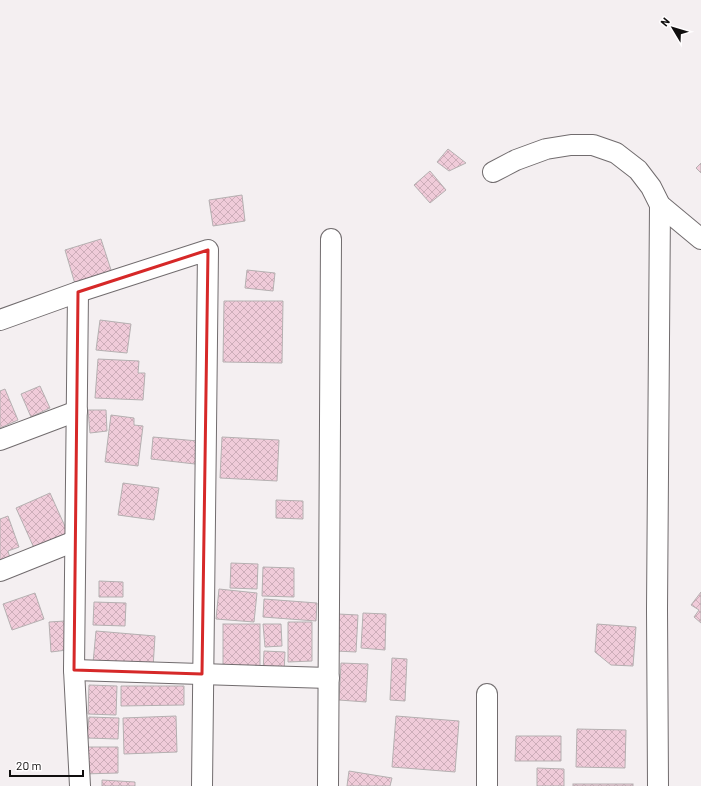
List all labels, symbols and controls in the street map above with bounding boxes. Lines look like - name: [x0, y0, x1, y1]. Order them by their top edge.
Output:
- north arrow: [653, 8, 693, 48]
- text: N: [657, 15, 672, 28]
- scale bar: [10, 752, 83, 778]
- text: 20 m: [16, 758, 42, 772]

